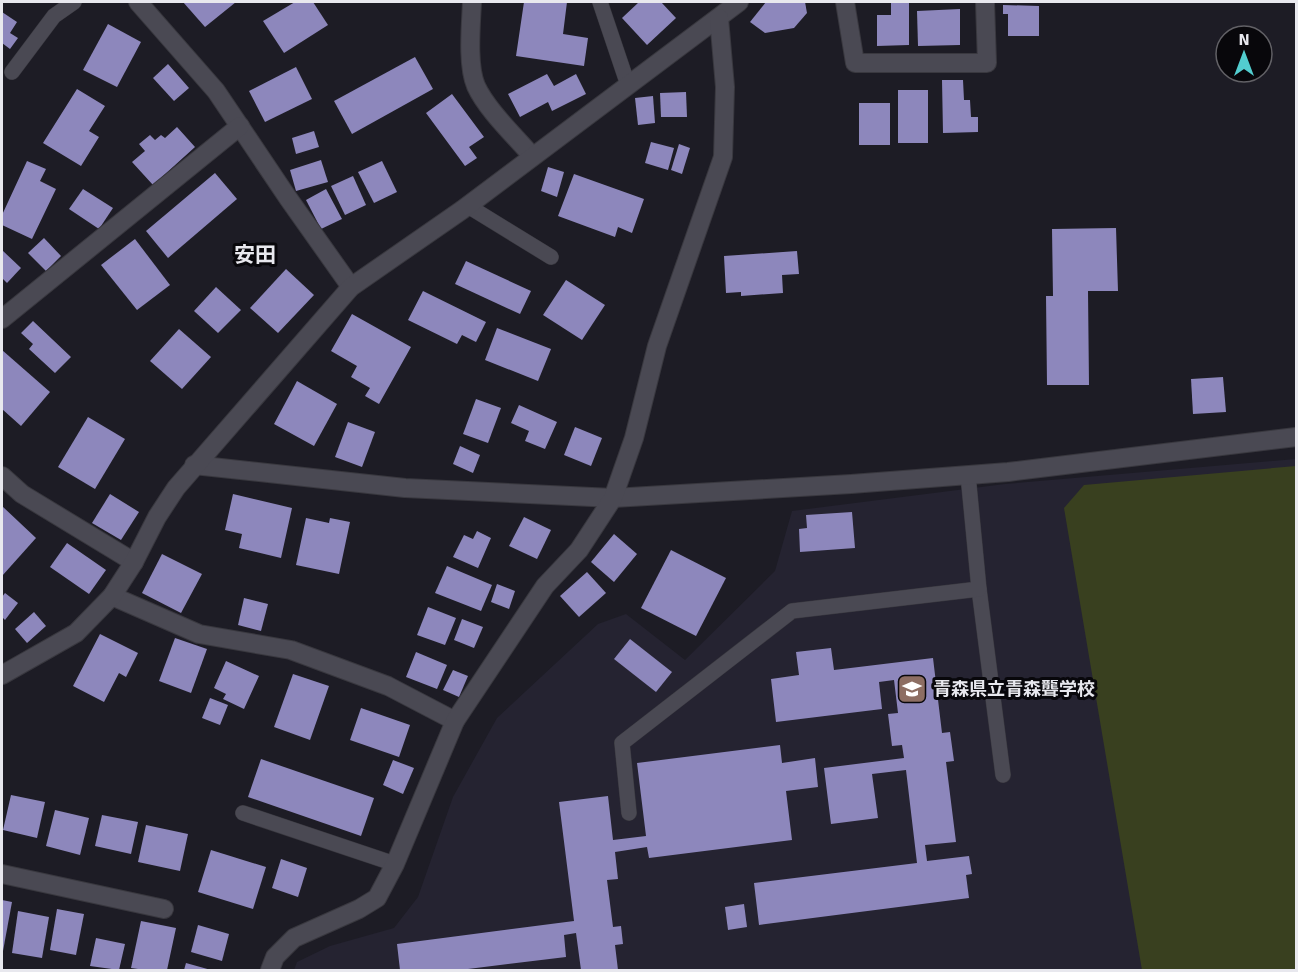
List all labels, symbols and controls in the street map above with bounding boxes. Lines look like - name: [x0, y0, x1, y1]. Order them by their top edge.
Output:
- north arrow: [1214, 24, 1274, 84]
- text: N: [1238, 30, 1250, 50]
- district label: 安田: [234, 242, 276, 268]
- school or university icon: 青森県立青森聾学校: [896, 673, 928, 705]
- place label: 青森県立青森聾学校: [933, 678, 1095, 700]

